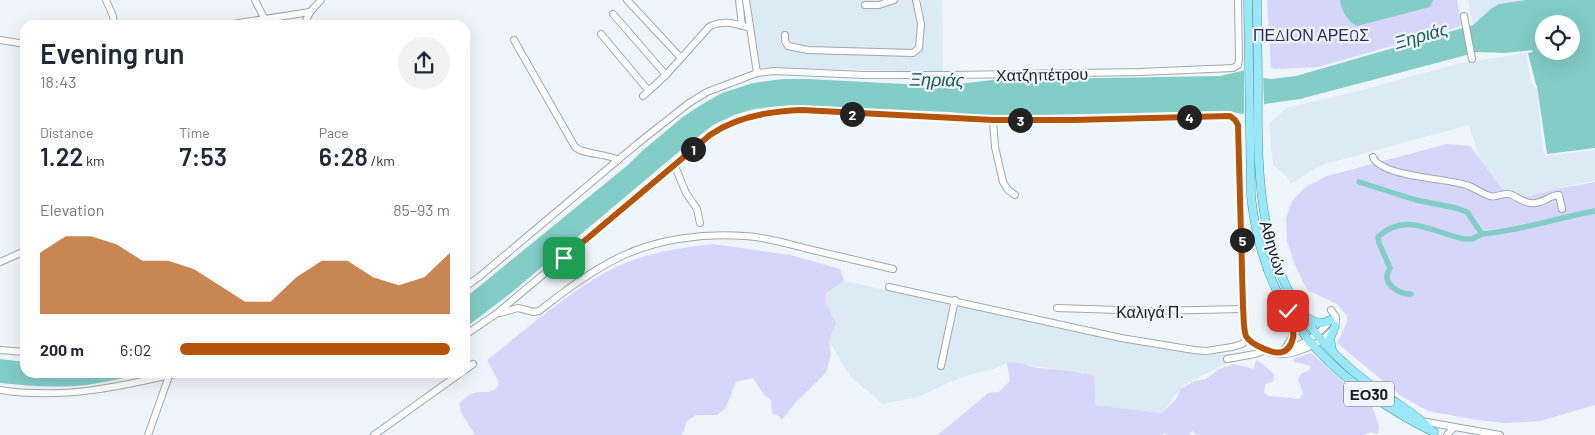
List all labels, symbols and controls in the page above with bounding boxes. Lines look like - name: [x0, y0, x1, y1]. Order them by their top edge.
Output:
- map controls: [1535, 15, 1580, 60]
- button: locate: [1535, 15, 1580, 60]
- water label: Ξηριάς: [1391, 17, 1451, 53]
- park label: ΠΕΔΙΟΝ ΑΡΕΩΣ: [1253, 25, 1369, 44]
- text: Evening run: [40, 36, 185, 70]
- button: share: [398, 37, 450, 89]
- street label: Χατζηπέτρου: [996, 64, 1088, 85]
- water label: Ξηριάς: [908, 68, 965, 90]
- text: 18:43: [40, 72, 76, 91]
- pin: 2: [840, 102, 864, 126]
- pin: 4: [1176, 104, 1202, 130]
- text: 2: [849, 106, 856, 123]
- pin: 3: [1008, 108, 1032, 132]
- text: 4: [1185, 109, 1194, 126]
- text: 3: [1017, 112, 1024, 129]
- text: Distance: [40, 124, 93, 141]
- text: Time: [179, 124, 210, 141]
- text: Pace: [319, 124, 349, 141]
- pin: 1: [680, 136, 706, 162]
- text: 1.22: [40, 141, 83, 171]
- text: 7:53: [179, 141, 227, 171]
- text: 6:28: [319, 141, 368, 171]
- text: 1: [691, 141, 696, 158]
- text: km: [83, 152, 105, 169]
- text: /km: [368, 152, 395, 169]
- text: Elevation: [40, 200, 104, 219]
- text: 85–93 m: [393, 200, 450, 219]
- street label: Αθηνών: [1257, 218, 1291, 278]
- pin: 5: [1230, 228, 1254, 252]
- text: 5: [1239, 232, 1246, 249]
- pin: [543, 237, 585, 279]
- icon: arrive: [550, 244, 578, 272]
- pin: [1267, 290, 1309, 332]
- icon: check: [1274, 297, 1302, 325]
- street label: Καλιγά Π.: [1116, 302, 1184, 321]
- text: 200 m: [40, 340, 84, 359]
- text: 6:02: [120, 340, 151, 359]
- road number: ΕΟ30: [1344, 382, 1394, 406]

